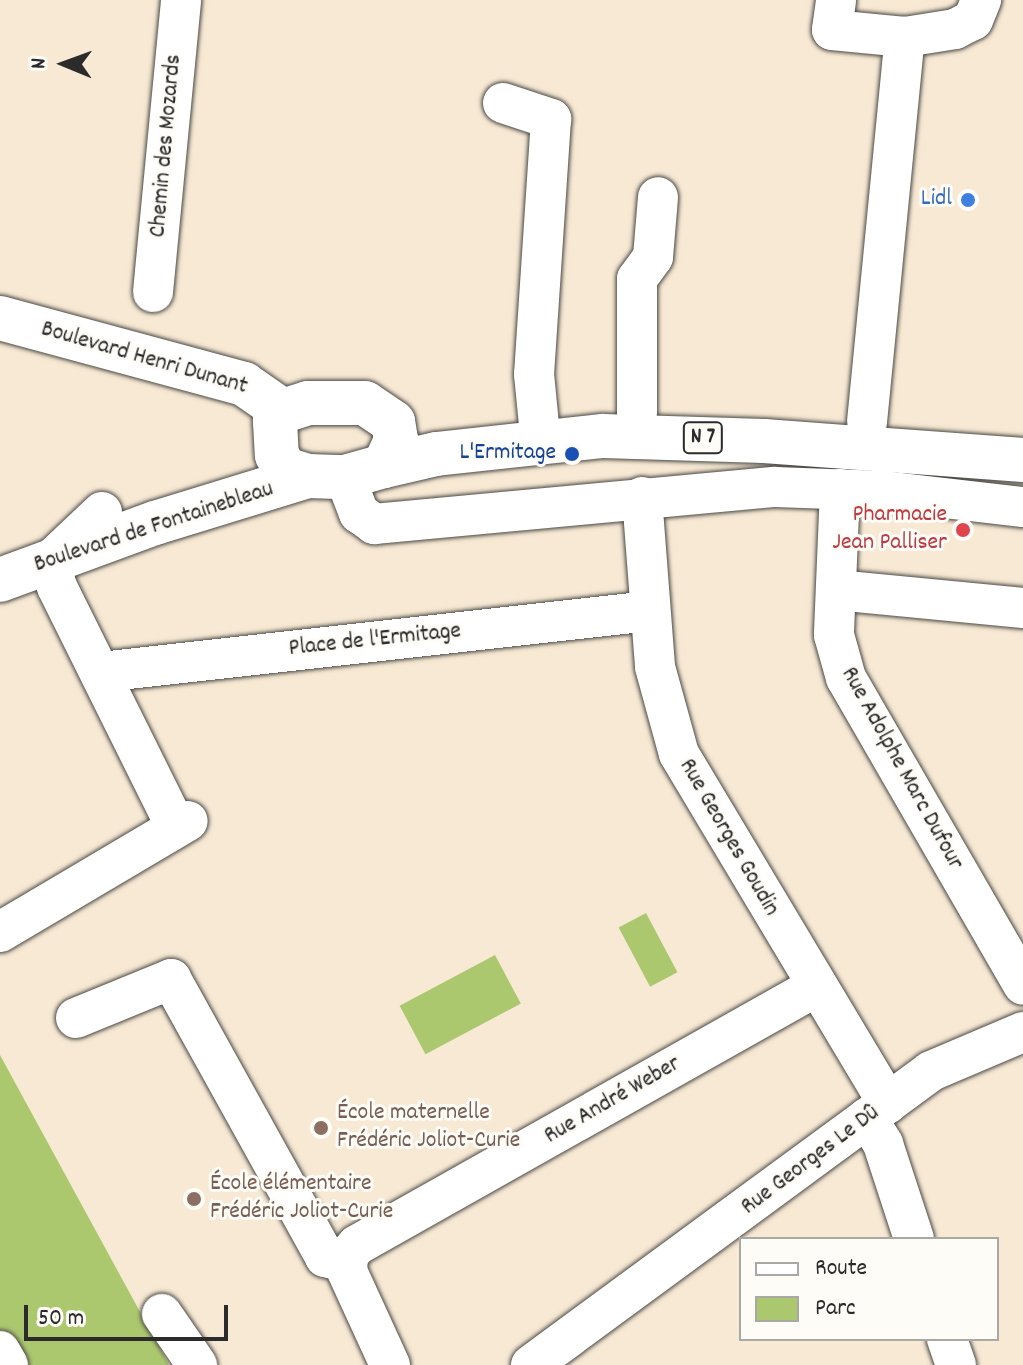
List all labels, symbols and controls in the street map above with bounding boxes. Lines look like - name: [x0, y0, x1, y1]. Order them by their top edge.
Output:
- north arrow: [24, 24, 104, 104]
- street label: Chemin des Mozards: [145, 53, 189, 239]
- text: N: [24, 58, 55, 69]
- place label: Lidl: [921, 186, 952, 214]
- marker: Lidl: [959, 191, 977, 209]
- street label: Boulevard Henri Dunant: [37, 316, 251, 402]
- road number: N 7: [681, 420, 725, 456]
- place label: L'Ermitage: [460, 440, 556, 468]
- marker: L'Ermitage: [563, 445, 581, 463]
- street label: Boulevard de Fontainebleau: [31, 476, 277, 580]
- place label: Pharmacie Jean Palliser: [832, 502, 947, 558]
- marker: Pharmacie Jean Palliser: [954, 521, 972, 539]
- street label: Place de l'Ermitage: [287, 618, 463, 664]
- street label: Rue Adolphe Marc Dufour: [833, 663, 969, 875]
- street label: Rue Georges Goudin: [671, 754, 785, 922]
- street label: Rue André Weber: [540, 1050, 686, 1152]
- place label: École maternelle Frédéric Joliot-Curie: [337, 1100, 520, 1156]
- street label: Rue Georges Le Dû: [736, 1100, 886, 1222]
- marker: École maternelle Frédéric Joliot-Curie: [312, 1119, 330, 1137]
- place label: École élémentaire Frédéric Joliot-Curie: [210, 1171, 393, 1227]
- marker: École élémentaire Frédéric Joliot-Curie: [185, 1190, 203, 1208]
- legend: [739, 1237, 999, 1341]
- text: Route: [815, 1252, 867, 1286]
- scale bar: [28, 1289, 232, 1339]
- text: Parc: [815, 1292, 856, 1326]
- text: 50 m: [38, 1302, 84, 1336]

